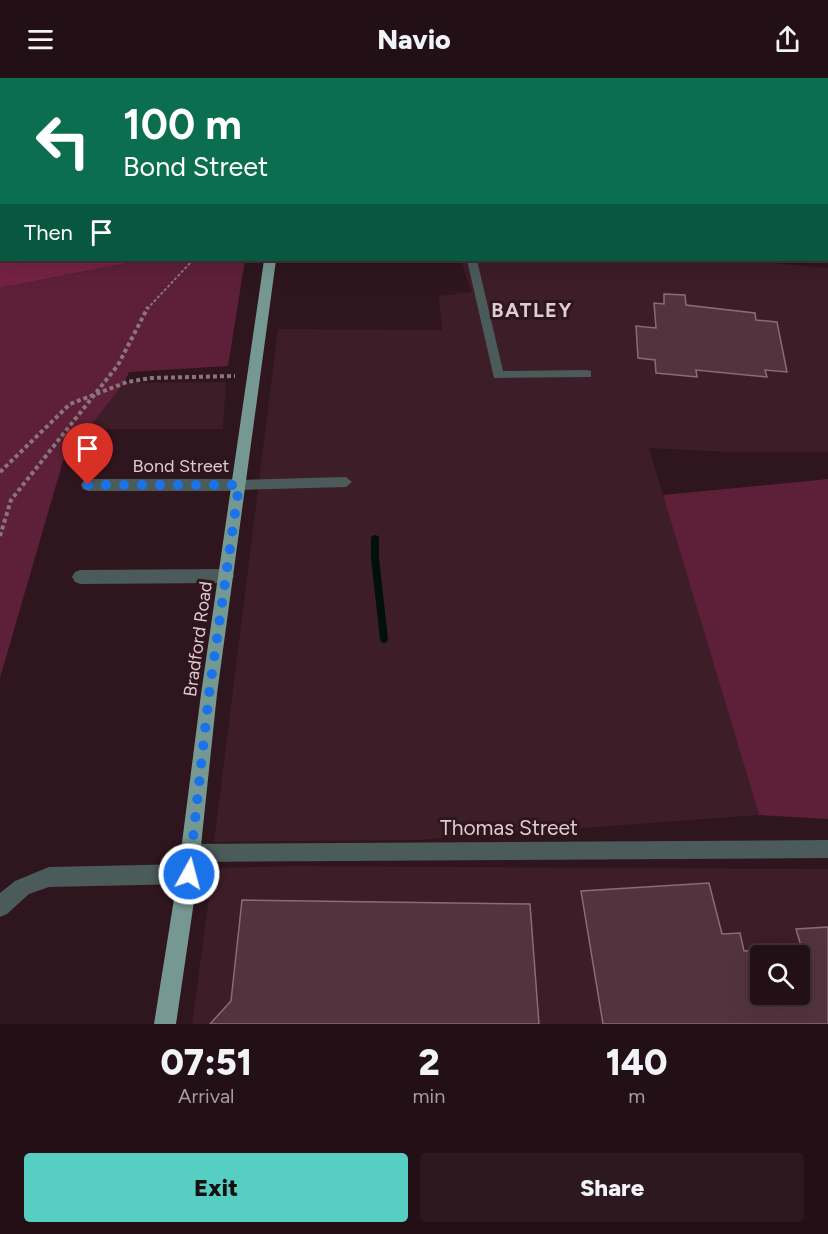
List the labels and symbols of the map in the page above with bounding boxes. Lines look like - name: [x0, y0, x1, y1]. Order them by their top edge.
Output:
- district label: BATLEY: [491, 298, 573, 322]
- pin: [62, 423, 113, 485]
- street label: Bond Street: [133, 455, 230, 477]
- street label: Bradford Road: [179, 580, 217, 698]
- street label: Thomas Street: [440, 815, 578, 840]
- position arrow: [157, 842, 221, 906]

